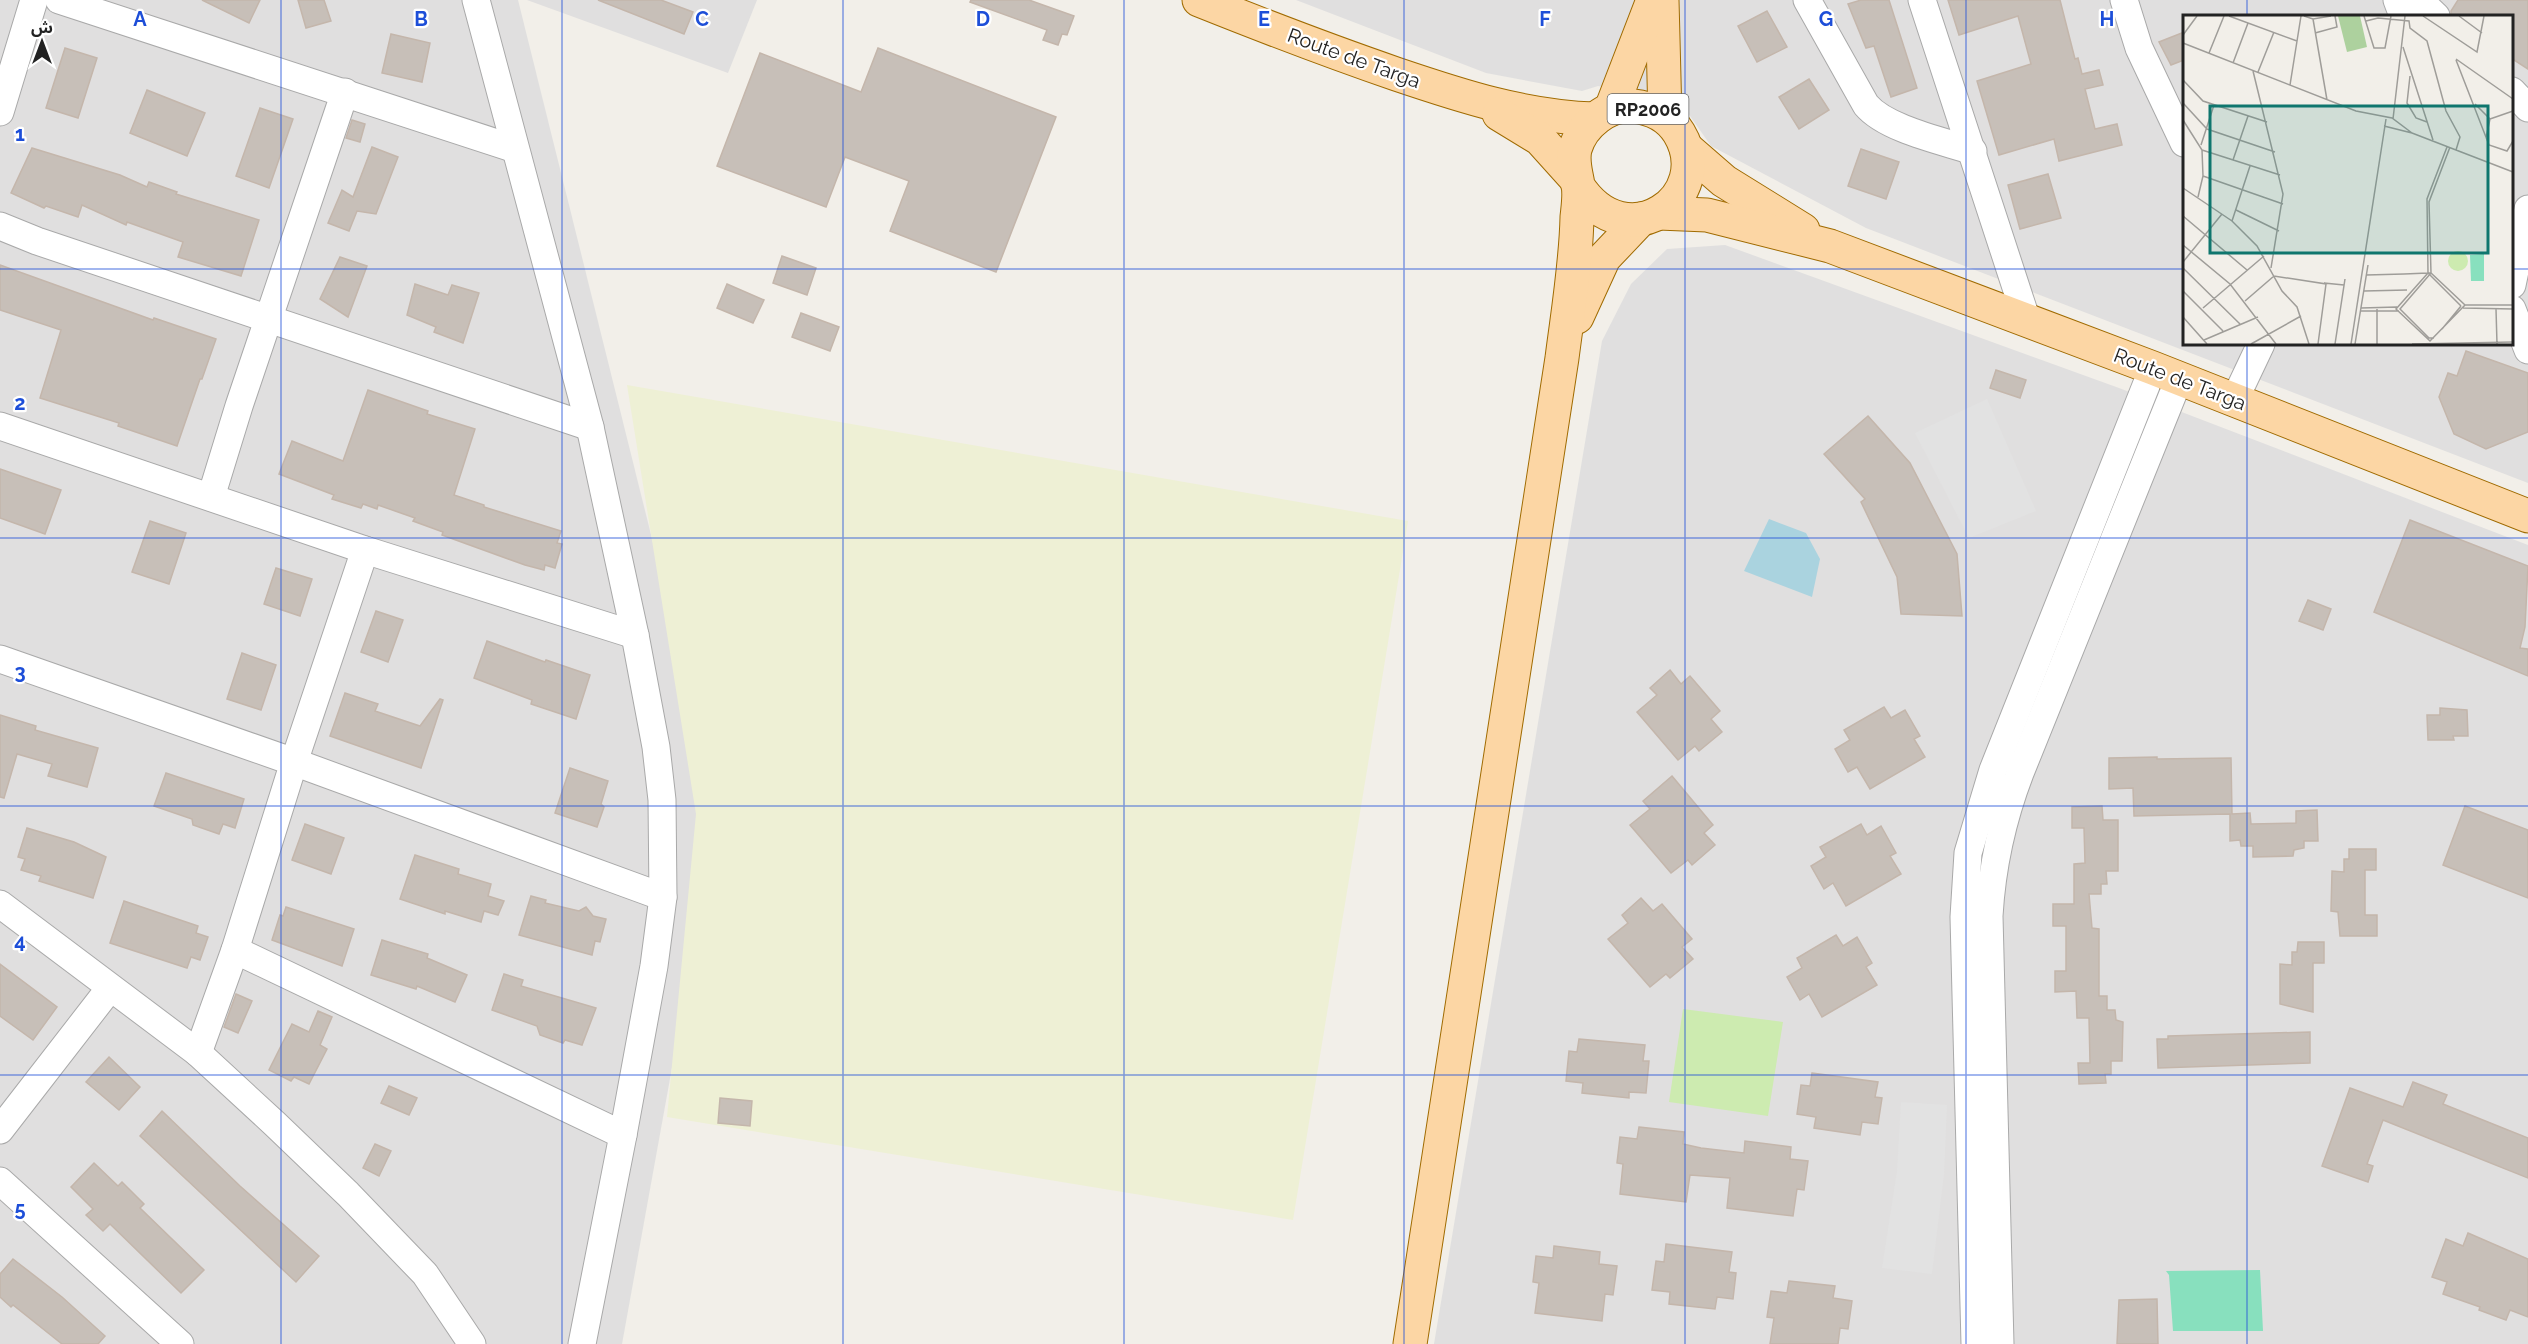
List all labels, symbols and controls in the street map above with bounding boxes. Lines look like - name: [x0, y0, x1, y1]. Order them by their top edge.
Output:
- text: A: [133, 7, 147, 31]
- text: B: [414, 7, 428, 31]
- text: C: [695, 7, 709, 31]
- text: D: [976, 7, 990, 31]
- text: E: [1258, 7, 1270, 31]
- text: F: [1539, 7, 1551, 31]
- text: G: [1819, 7, 1833, 31]
- text: H: [2100, 7, 2114, 31]
- north arrow: [12, 12, 72, 72]
- inset map: [2183, 15, 2513, 345]
- text: ش: [31, 18, 53, 37]
- street label: Route de Targa: [1284, 23, 1424, 93]
- road number: RP2006: [1608, 94, 1688, 124]
- text: 1: [15, 122, 25, 146]
- street label: Route de Targa: [2111, 343, 2249, 415]
- text: 2: [14, 391, 26, 415]
- text: 3: [14, 660, 26, 684]
- text: 4: [14, 929, 26, 953]
- text: 5: [14, 1197, 26, 1221]

